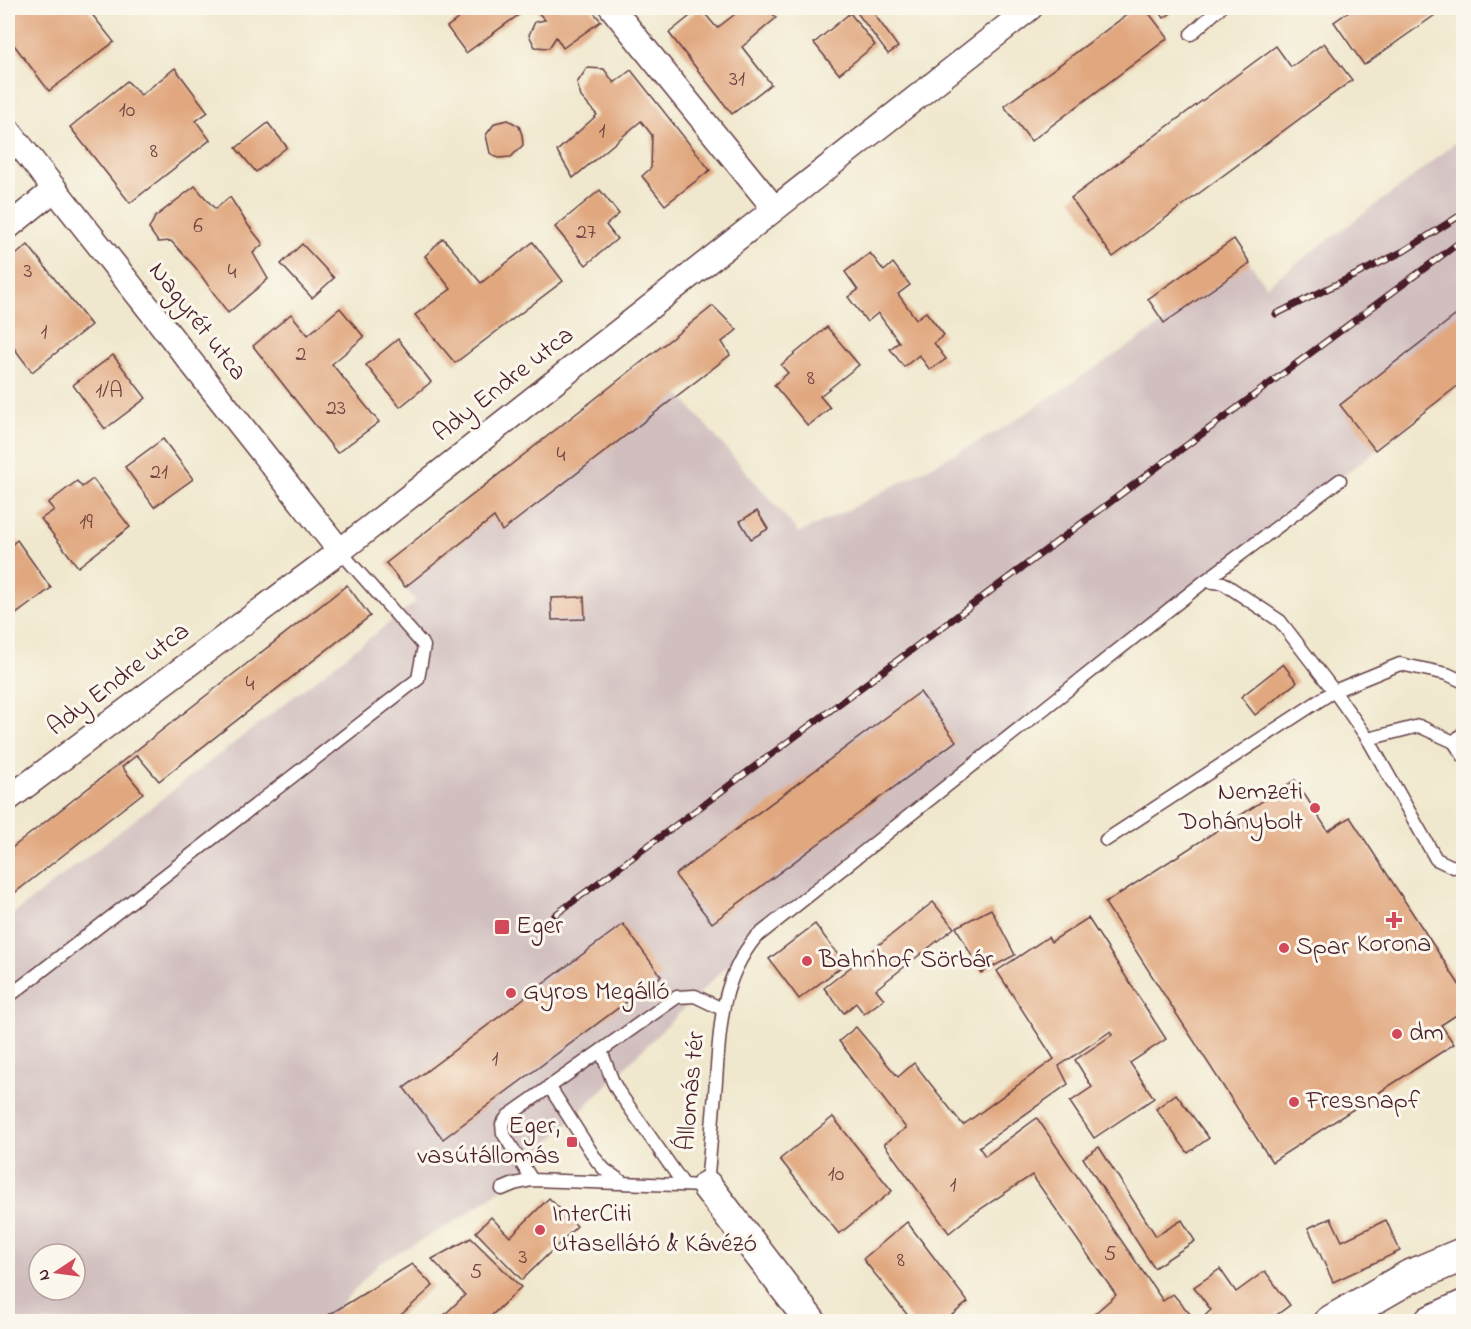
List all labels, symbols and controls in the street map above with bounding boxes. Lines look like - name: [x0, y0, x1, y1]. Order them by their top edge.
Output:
- house number: 31: [729, 64, 745, 96]
- house number: 10: [119, 95, 135, 127]
- house number: 1: [599, 116, 606, 148]
- house number: 8: [150, 136, 158, 168]
- house number: 6: [193, 211, 203, 243]
- house number: 27: [576, 217, 596, 249]
- street label: Nagyrét utca: [138, 254, 256, 390]
- house number: 3: [23, 256, 33, 288]
- house number: 4: [227, 257, 237, 289]
- house number: 1: [41, 317, 48, 349]
- street label: Ady Endre utca: [425, 318, 583, 452]
- house number: 2: [296, 339, 307, 371]
- house number: 8: [807, 363, 815, 395]
- house number: 1/A: [95, 376, 123, 408]
- house number: 23: [326, 393, 346, 425]
- house number: 4: [556, 440, 566, 472]
- house number: 21: [150, 457, 168, 489]
- house number: 19: [79, 507, 93, 539]
- street label: Ady Endre utca: [40, 614, 198, 746]
- house number: 4: [245, 669, 255, 701]
- place label: Nemzeti Dohánybolt: [1178, 774, 1303, 842]
- marker: Nemzeti Dohánybolt: [1308, 801, 1322, 815]
- place label: Eger: [516, 908, 564, 946]
- marker: Korona: [1387, 913, 1401, 927]
- marker: Eger: [493, 918, 511, 936]
- place label: Korona: [1357, 926, 1431, 964]
- place label: Spar: [1296, 929, 1350, 967]
- marker: Spar: [1277, 941, 1291, 955]
- place label: Bahnhof Sörbár: [818, 942, 994, 980]
- marker: Bahnhof Sörbár: [800, 954, 814, 968]
- place label: Gyros Megálló: [523, 974, 670, 1012]
- marker: Gyros Megálló: [504, 986, 518, 1000]
- place label: dm: [1409, 1015, 1444, 1053]
- marker: dm: [1390, 1027, 1404, 1041]
- street label: Állomás tér: [668, 1029, 716, 1152]
- house number: 1: [492, 1044, 499, 1076]
- place label: Fressnapf: [1305, 1083, 1421, 1121]
- marker: Fressnapf: [1287, 1095, 1301, 1109]
- place label: Eger, vasútállomás: [417, 1108, 560, 1176]
- marker: Eger, vasútállomás: [565, 1135, 579, 1149]
- house number: 10: [828, 1159, 844, 1191]
- house number: 1: [950, 1170, 957, 1202]
- place label: InterCiti Utasellátó & Kávézó: [552, 1196, 757, 1264]
- marker: InterCiti Utasellátó & Kávézó: [533, 1223, 547, 1237]
- house number: 5: [1104, 1239, 1116, 1271]
- north arrow: [27, 1242, 87, 1302]
- house number: 3: [518, 1242, 528, 1274]
- house number: 8: [897, 1245, 905, 1277]
- house number: 5: [470, 1257, 482, 1289]
- text: N: [31, 1267, 57, 1283]

